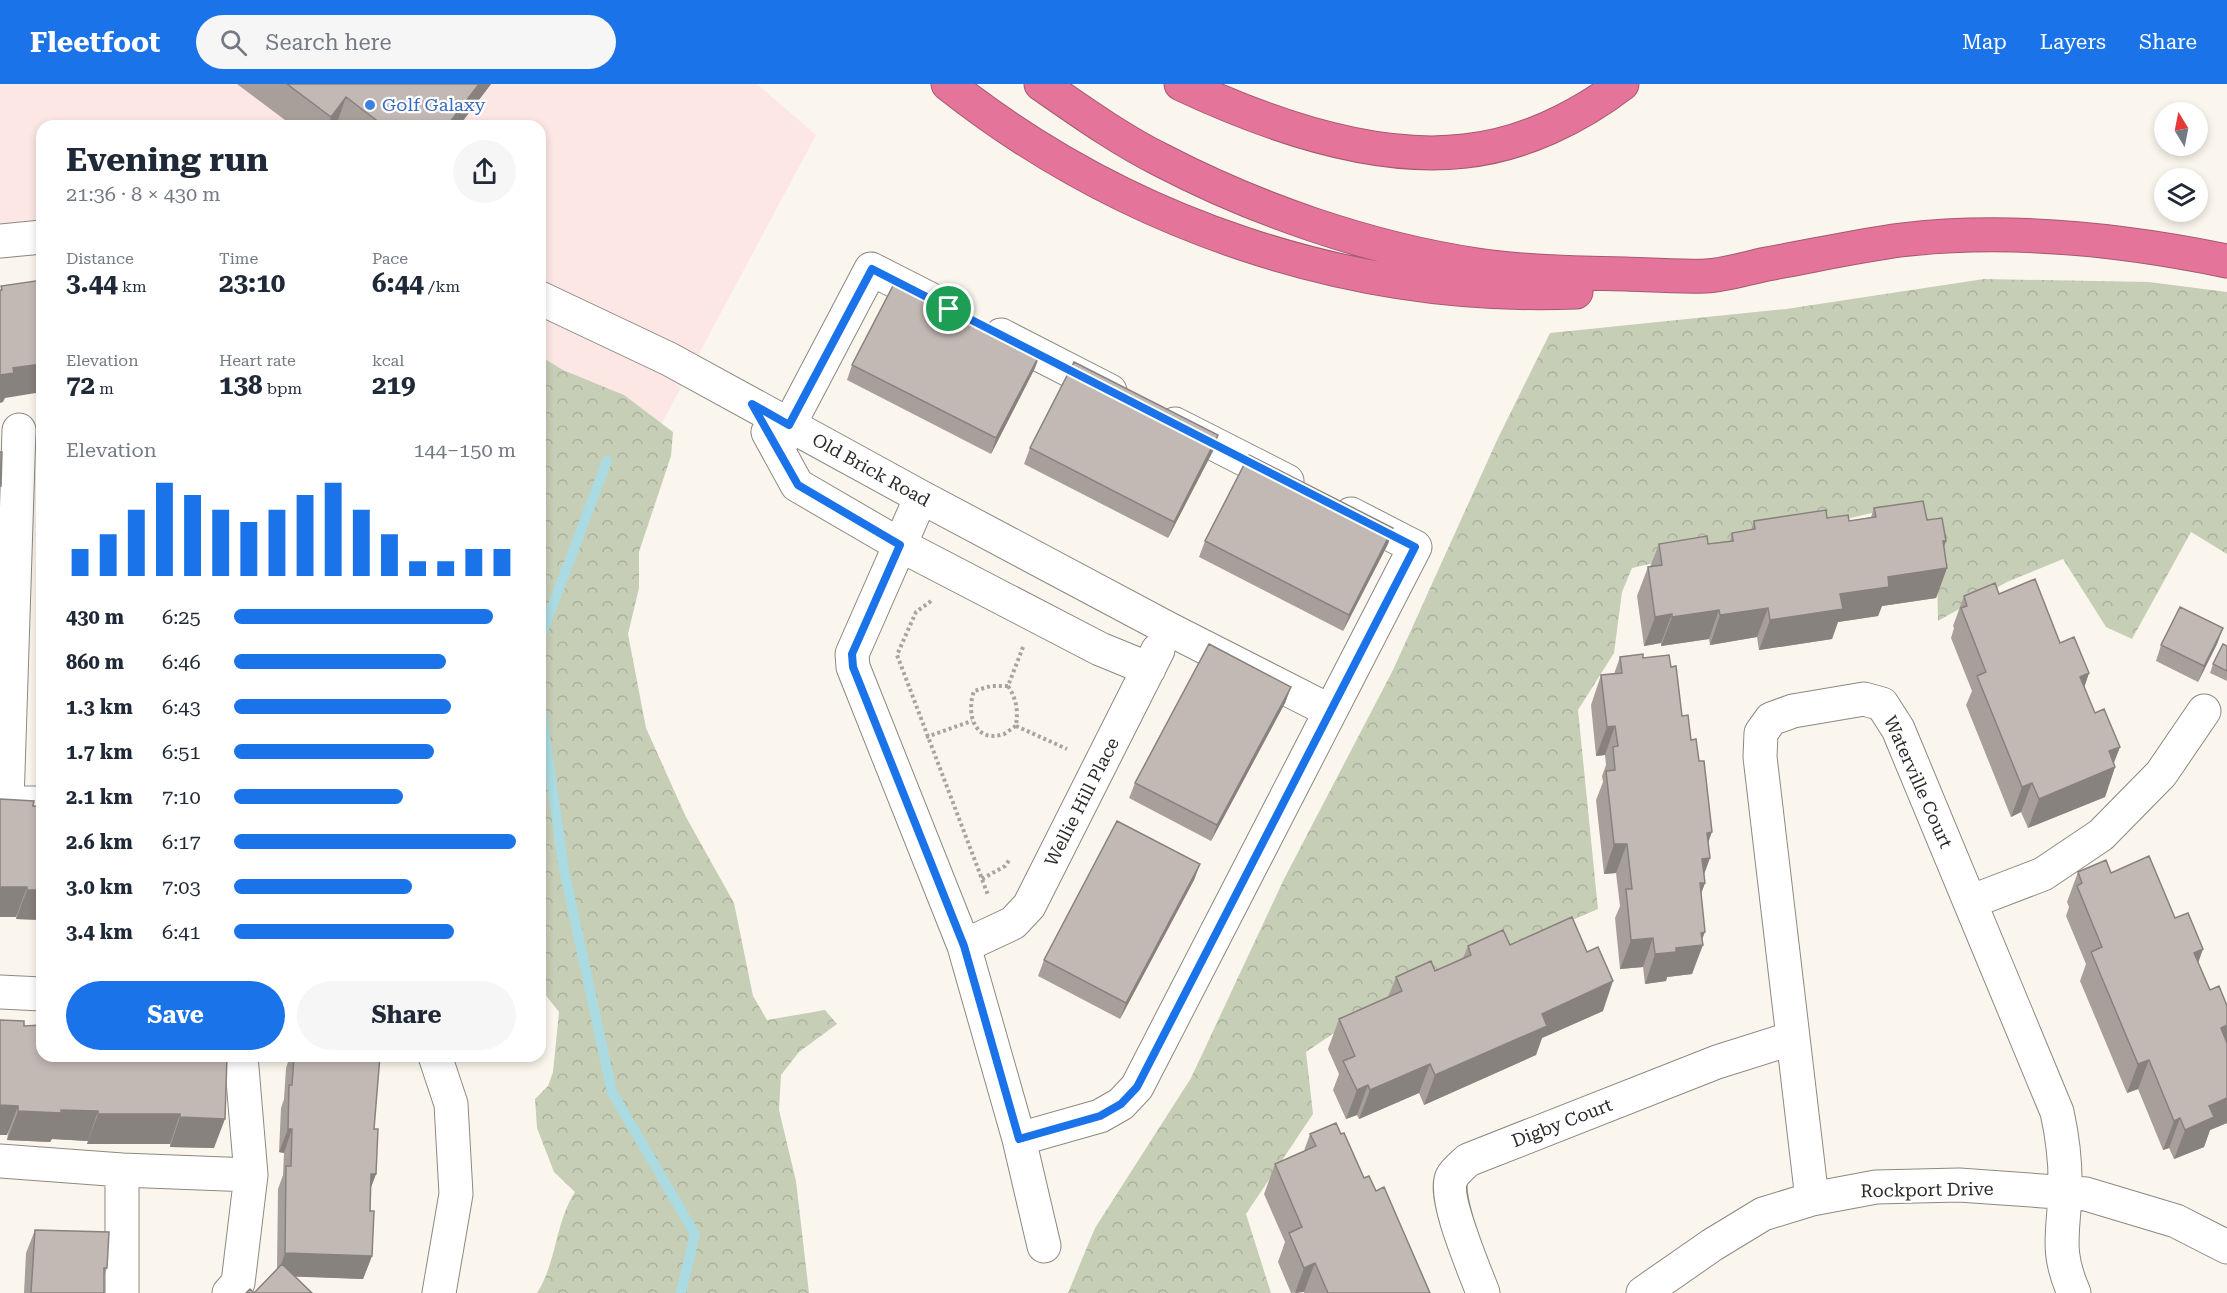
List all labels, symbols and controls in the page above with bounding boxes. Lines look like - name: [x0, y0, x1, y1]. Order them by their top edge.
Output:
- search box: [196, 15, 616, 69]
- text: Fleetfoot: [30, 26, 160, 59]
- icon: search: [217, 26, 250, 59]
- text: Search here: [265, 30, 391, 55]
- text: Map: [1962, 30, 2007, 54]
- text: Layers: [2040, 30, 2106, 54]
- text: Share: [2139, 30, 2197, 54]
- place label: Golf Galaxy: [382, 94, 486, 115]
- marker: Golf Galaxy: [363, 98, 377, 112]
- north arrow: [2154, 102, 2208, 156]
- map controls: [2154, 102, 2208, 222]
- text: Evening run: [66, 140, 268, 179]
- button: share: [453, 140, 516, 203]
- button: layers: [2154, 168, 2208, 222]
- text: 21:36 · 8 × 430 m: [66, 182, 221, 206]
- text: Distance: [66, 249, 134, 268]
- text: Time: [219, 249, 258, 268]
- text: Pace: [372, 249, 408, 268]
- text: 3.44: [66, 268, 118, 298]
- text: 23:10: [219, 268, 285, 298]
- text: 6:44: [372, 268, 424, 298]
- text: km: [118, 277, 147, 296]
- text: /km: [424, 277, 460, 296]
- pin: [923, 283, 974, 334]
- icon: arrive: [932, 292, 965, 325]
- text: Elevation: [66, 351, 139, 370]
- text: Heart rate: [219, 351, 296, 370]
- text: kcal: [372, 351, 404, 370]
- text: 72: [66, 370, 95, 400]
- text: 138: [219, 370, 263, 400]
- text: 219: [372, 370, 416, 400]
- text: m: [95, 379, 114, 398]
- text: bpm: [263, 379, 302, 398]
- street label: Old Brick Road: [809, 429, 934, 511]
- text: Elevation: [66, 438, 157, 462]
- text: 144–150 m: [413, 438, 516, 462]
- text: 430 m: [66, 605, 124, 629]
- text: 6:25: [162, 605, 201, 629]
- text: 860 m: [66, 650, 124, 674]
- text: 6:46: [162, 650, 201, 674]
- text: 1.3 km: [66, 695, 133, 719]
- text: 6:43: [162, 695, 201, 719]
- street label: Waterville Court: [1880, 712, 1957, 851]
- street label: Wellie Hill Place: [1040, 734, 1123, 870]
- text: 1.7 km: [66, 740, 133, 764]
- text: 6:51: [162, 740, 201, 764]
- text: 2.1 km: [66, 785, 133, 809]
- text: 7:10: [162, 785, 201, 809]
- text: 2.6 km: [66, 830, 133, 854]
- text: 6:17: [162, 830, 201, 854]
- text: 3.0 km: [66, 875, 133, 899]
- text: 7:03: [162, 875, 201, 899]
- text: 3.4 km: [66, 920, 133, 944]
- text: 6:41: [162, 920, 201, 944]
- button: Save: [66, 981, 285, 1050]
- button: Share: [297, 981, 516, 1050]
- street label: Digby Court: [1509, 1094, 1615, 1151]
- street label: Rockport Drive: [1860, 1178, 1994, 1201]

